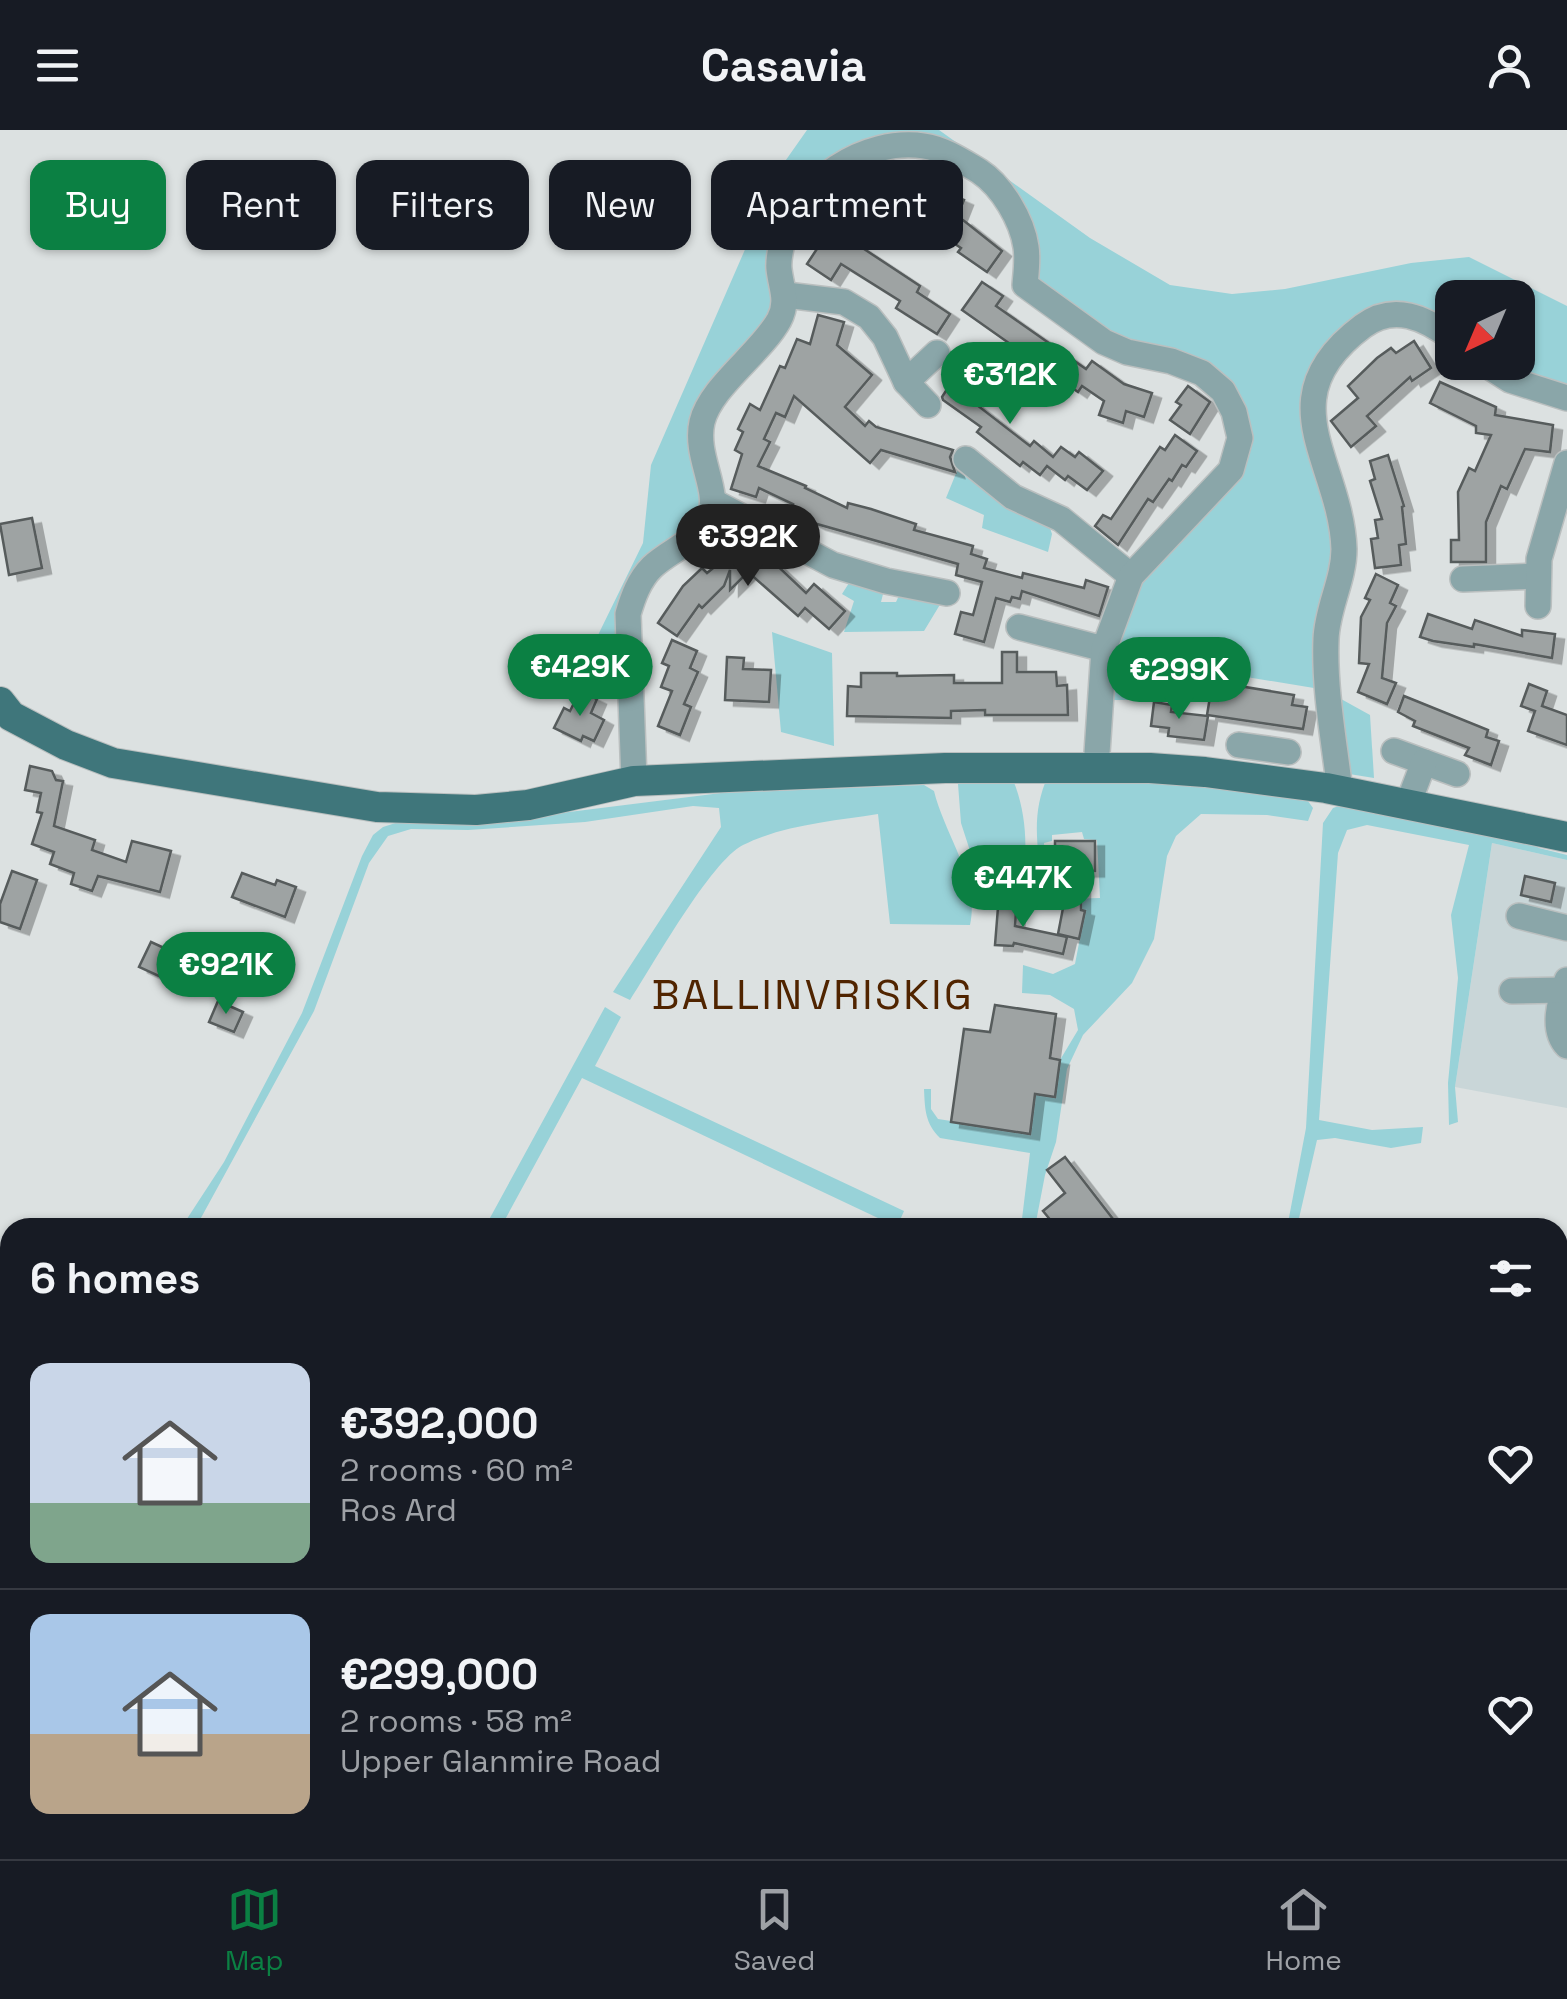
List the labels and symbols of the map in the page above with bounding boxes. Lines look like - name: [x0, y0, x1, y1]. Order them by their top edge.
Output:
- north arrow: [1435, 280, 1535, 380]
- pin: €312K: [940, 342, 1080, 427]
- pin: €392K: [678, 504, 818, 589]
- pin: €429K: [510, 634, 650, 719]
- pin: €299K: [1109, 637, 1249, 722]
- pin: €447K: [953, 845, 1093, 930]
- pin: €921K: [156, 932, 296, 1017]
- district label: BALLINVRISKIG: [652, 968, 974, 1021]

